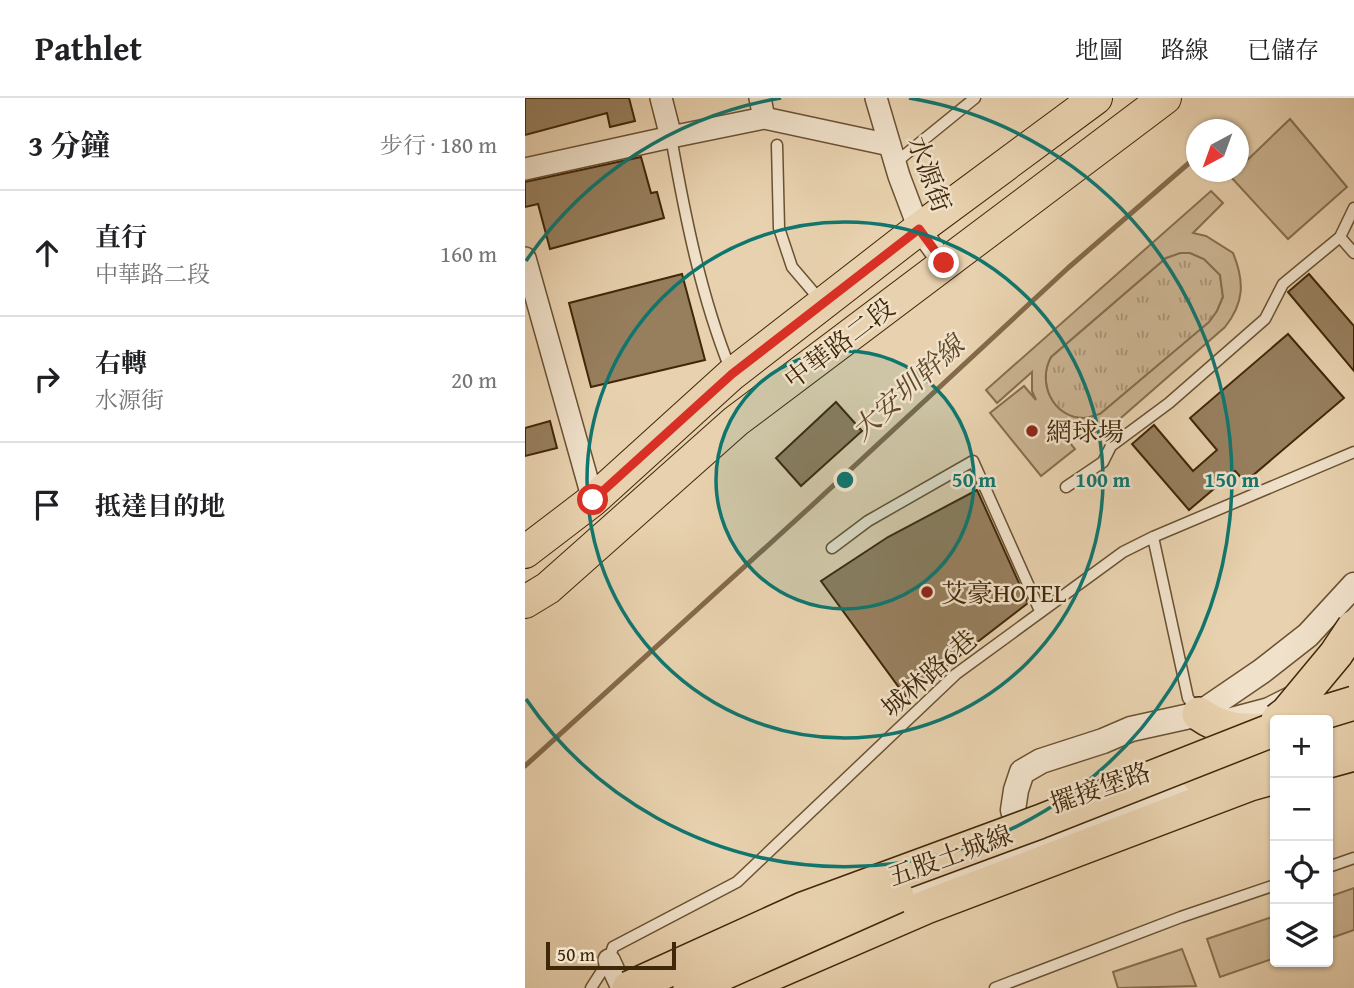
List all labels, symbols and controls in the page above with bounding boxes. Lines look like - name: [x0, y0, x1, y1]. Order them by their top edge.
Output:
- text: Pathlet: [35, 24, 142, 72]
- text: 地圖: [1075, 32, 1123, 67]
- text: 路線: [1161, 32, 1209, 67]
- text: 已儲存: [1247, 32, 1319, 67]
- north arrow: [1186, 119, 1249, 182]
- text: 3 分鐘: [28, 123, 110, 167]
- text: 步行 · 180 m: [380, 128, 497, 161]
- street label: 水源街: [898, 131, 962, 217]
- text: 直行: [95, 217, 147, 256]
- icon: ahead: [28, 234, 66, 272]
- text: 160 m: [440, 237, 497, 270]
- route end: [928, 247, 959, 278]
- text: 中華路二段: [95, 257, 210, 290]
- street label: 中華路二段: [775, 288, 903, 398]
- water label: 大安圳幹線: [841, 323, 975, 449]
- text: 右轉: [95, 343, 147, 382]
- icon: right: [28, 360, 66, 398]
- text: 20 m: [451, 363, 497, 396]
- text: 水源街: [95, 383, 164, 416]
- place label: 網球場: [1046, 412, 1124, 451]
- marker: 網球場: [1024, 423, 1040, 439]
- text: 50 m: [952, 464, 996, 495]
- text: 100 m: [1075, 464, 1131, 495]
- text: 150 m: [1204, 464, 1260, 495]
- centre of rings: [833, 468, 857, 492]
- route start: [577, 484, 608, 515]
- icon: arrive: [28, 486, 66, 524]
- text: 抵達目的地: [95, 486, 225, 525]
- place label: 艾豪HOTEL: [941, 573, 1067, 612]
- marker: 艾豪HOTEL: [919, 584, 935, 600]
- street label: 城林路6巷: [872, 620, 986, 726]
- map controls: [1270, 715, 1333, 967]
- button: +: [1270, 715, 1333, 778]
- street label: 擺接堡路: [1044, 752, 1156, 822]
- button: −: [1270, 778, 1333, 841]
- street label: 五股土城線: [882, 814, 1018, 896]
- button: locate: [1270, 841, 1333, 904]
- button: layers: [1270, 904, 1333, 967]
- scale bar: [546, 939, 675, 971]
- text: 50 m: [557, 940, 595, 968]

